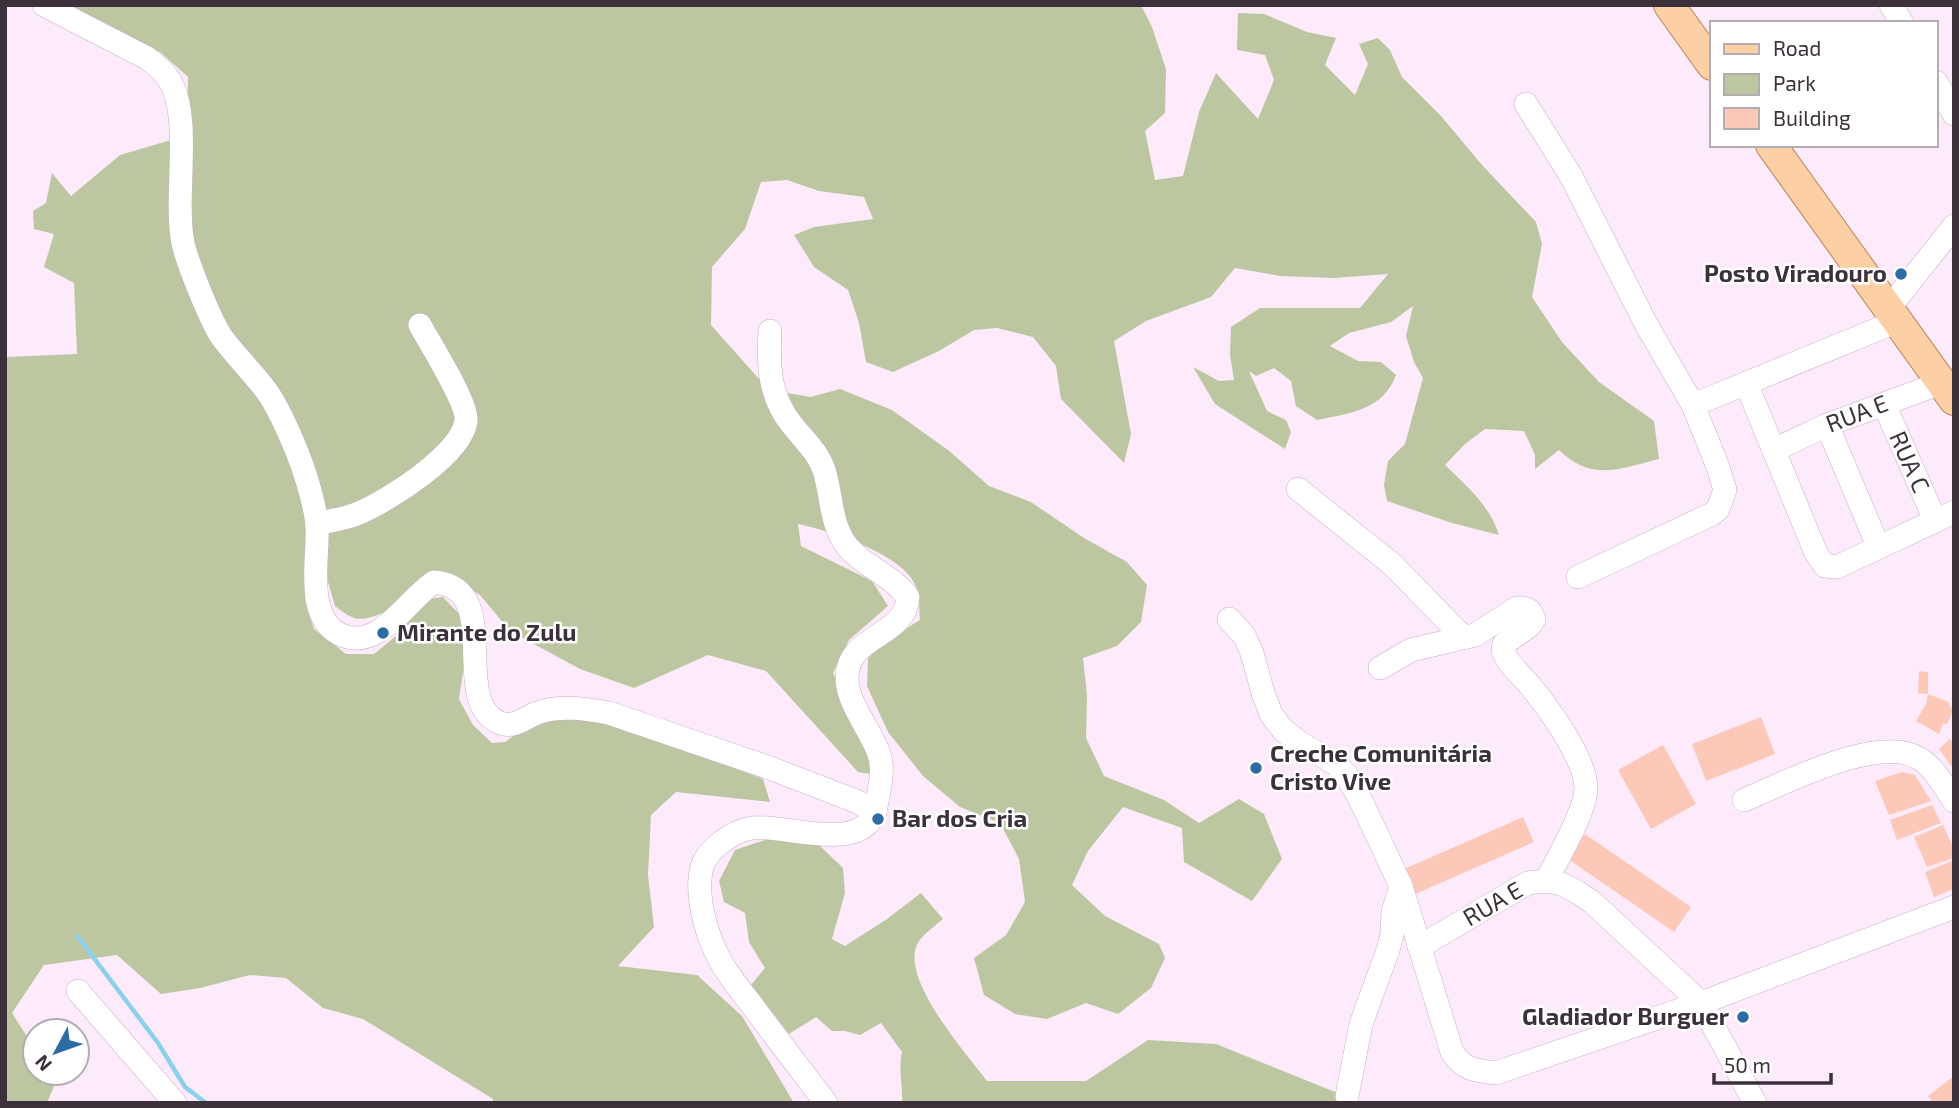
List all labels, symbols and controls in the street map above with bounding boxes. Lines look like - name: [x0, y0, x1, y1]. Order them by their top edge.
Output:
- legend: [1710, 21, 1938, 147]
- text: Road: [1773, 35, 1821, 60]
- text: Park: [1773, 70, 1816, 95]
- text: Building: [1773, 105, 1851, 130]
- place label: Posto Viradouro: [1704, 258, 1887, 287]
- marker: Posto Viradouro: [1893, 266, 1909, 282]
- street label: RUA E: [1821, 388, 1891, 438]
- street label: RUA C: [1884, 426, 1937, 497]
- place label: Mirante do Zulu: [397, 617, 577, 646]
- marker: Mirante do Zulu: [375, 625, 391, 641]
- place label: Creche Comunitária Cristo Vive: [1270, 738, 1492, 795]
- marker: Creche Comunitária Cristo Vive: [1248, 760, 1264, 776]
- place label: Bar dos Cria: [892, 803, 1027, 832]
- marker: Bar dos Cria: [870, 811, 886, 827]
- street label: RUA E: [1457, 874, 1527, 931]
- place label: Gladiador Burguer: [1522, 1001, 1730, 1030]
- marker: Gladiador Burguer: [1735, 1009, 1751, 1025]
- north arrow: [21, 1017, 91, 1087]
- scale bar: [1714, 1042, 1831, 1086]
- text: N: [30, 1051, 56, 1076]
- text: 50 m: [1724, 1052, 1771, 1077]

